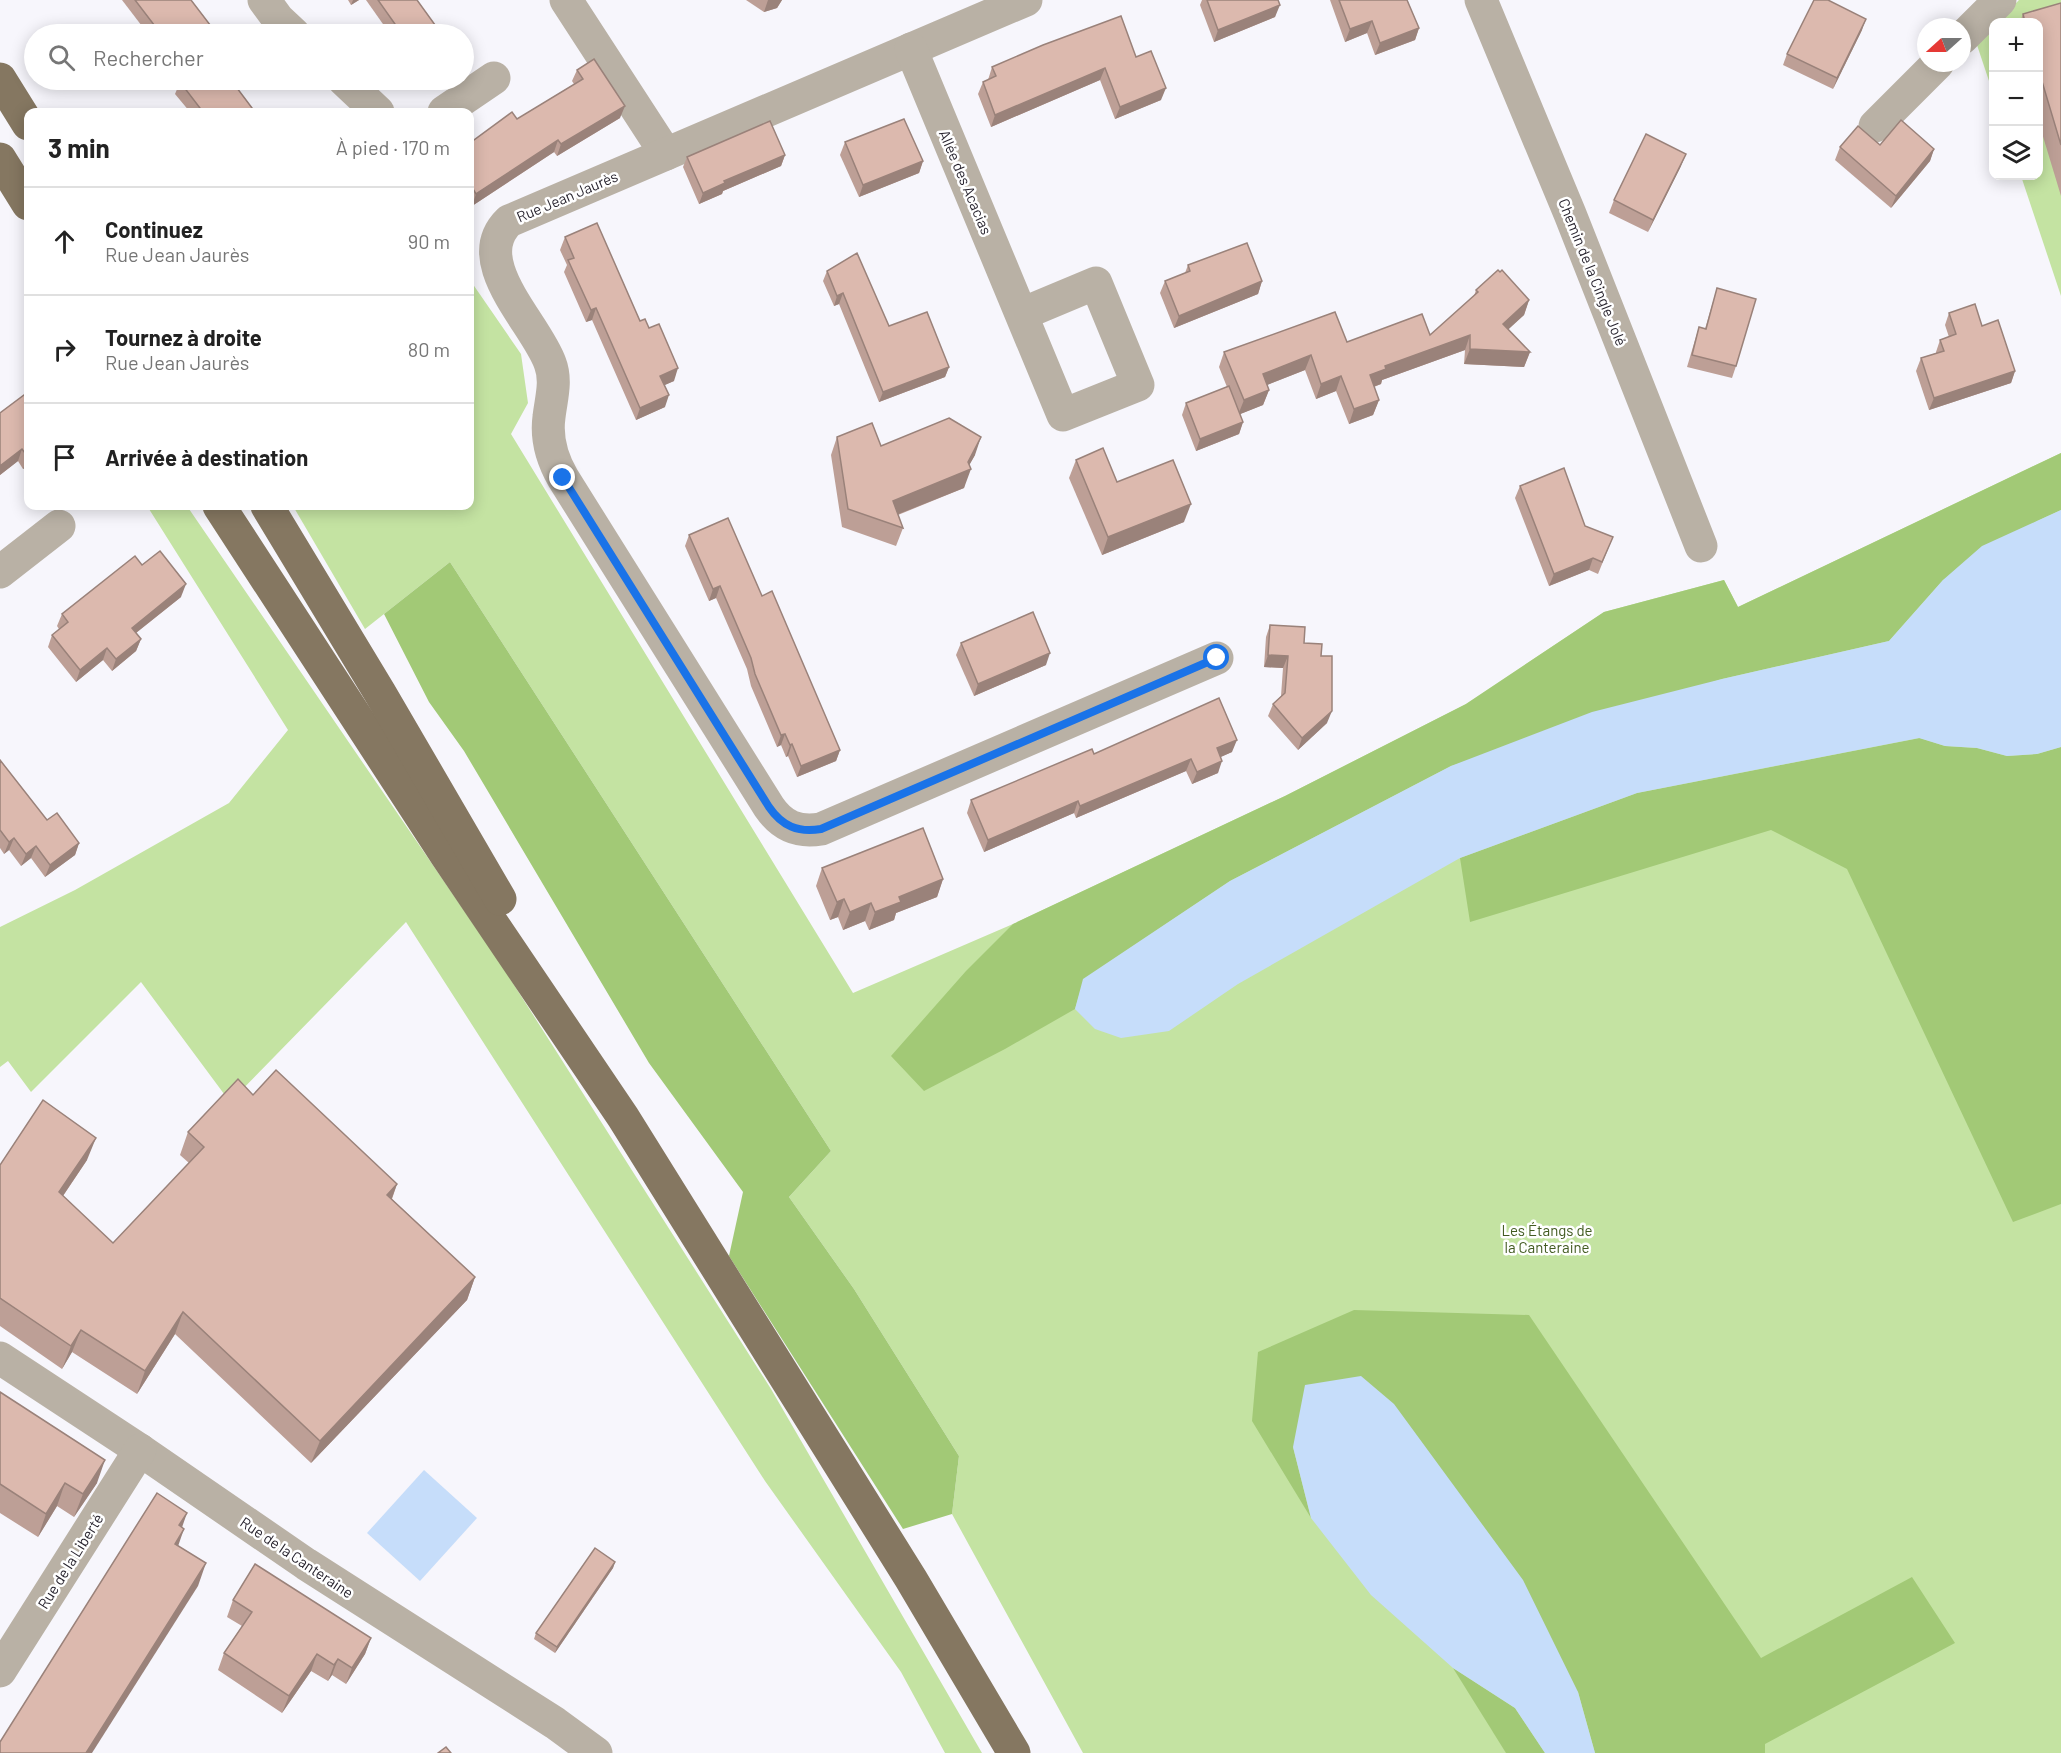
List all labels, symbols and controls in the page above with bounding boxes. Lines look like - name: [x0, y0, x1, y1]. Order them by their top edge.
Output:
- north arrow: [1917, 18, 1971, 72]
- map controls: [1989, 18, 2043, 180]
- button: +: [1989, 18, 2043, 72]
- search box: [24, 24, 474, 90]
- icon: search: [45, 41, 78, 74]
- text: Rechercher: [93, 44, 204, 70]
- button: −: [1989, 72, 2043, 126]
- button: layers: [1989, 126, 2043, 180]
- street label: Allée des Acacias: [936, 127, 996, 237]
- text: 3 min: [48, 132, 110, 163]
- text: À pied · 170 m: [336, 135, 450, 159]
- street label: Rue Jean Jaurès: [514, 167, 620, 225]
- street label: Chemin de la Cingle Jolé: [1555, 196, 1631, 348]
- text: Continuez: [105, 216, 203, 242]
- icon: ahead: [48, 225, 81, 258]
- text: 90 m: [408, 229, 450, 253]
- text: Rue Jean Jaurès: [105, 242, 249, 266]
- text: Tournez à droite: [105, 324, 262, 350]
- icon: right: [48, 333, 81, 366]
- text: 80 m: [408, 337, 450, 361]
- text: Rue Jean Jaurès: [105, 350, 249, 374]
- icon: arrive: [48, 441, 81, 474]
- text: Arrivée à destination: [105, 444, 308, 470]
- route end: [549, 464, 575, 490]
- route start: [1203, 644, 1229, 670]
- park label: Les Étangs de la Canteraine: [1501, 1221, 1593, 1256]
- street label: Rue de la Liberté: [34, 1510, 106, 1612]
- street label: Rue de la Canteraine: [237, 1513, 357, 1601]

